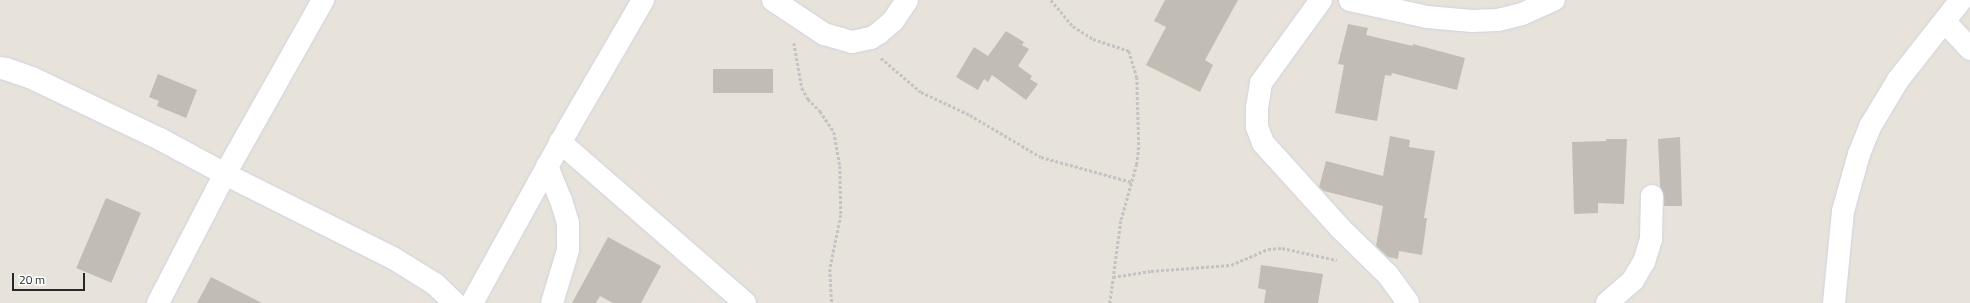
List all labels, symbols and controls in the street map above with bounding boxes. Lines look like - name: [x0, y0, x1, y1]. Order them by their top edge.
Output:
- scale bar: [14, 265, 87, 291]
- text: 20 m: [19, 270, 45, 289]

